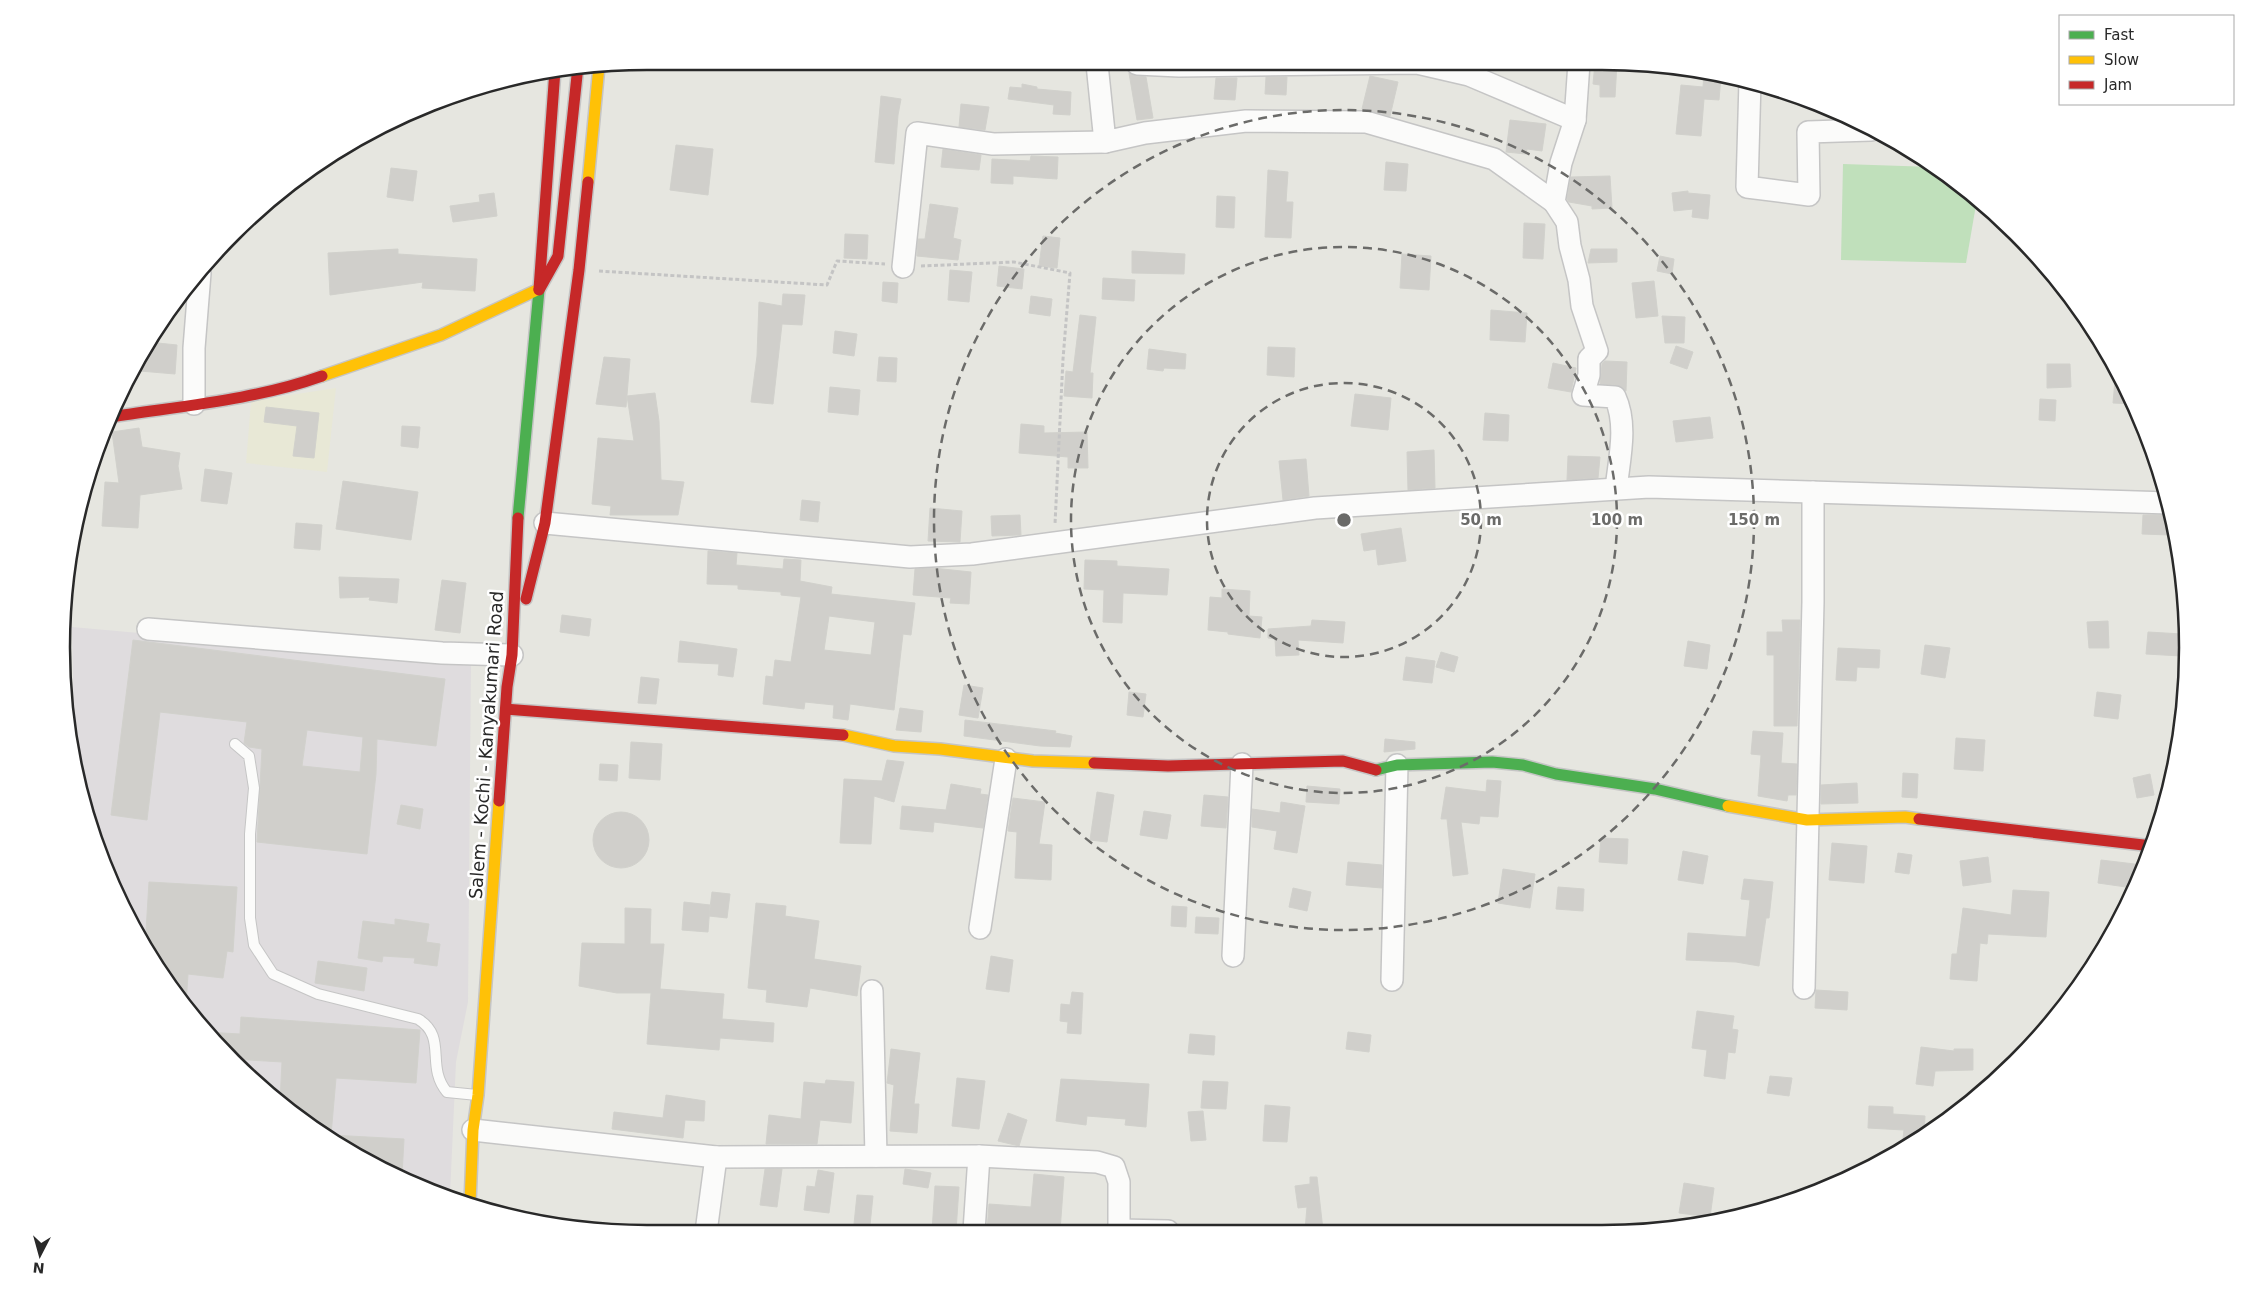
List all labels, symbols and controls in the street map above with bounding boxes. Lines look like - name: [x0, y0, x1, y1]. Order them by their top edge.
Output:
- legend: [2059, 15, 2234, 105]
- text: Fast: [2104, 26, 2134, 44]
- text: Slow: [2104, 51, 2139, 69]
- text: Jam: [2103, 76, 2132, 94]
- centre of rings: [1335, 511, 1353, 529]
- text: 50 m: [1460, 511, 1502, 529]
- text: 100 m: [1591, 511, 1643, 529]
- text: 150 m: [1728, 511, 1780, 529]
- street label: Salem - Kochi - Kanyakumari Road: [465, 590, 507, 900]
- north arrow: [15, 1230, 65, 1280]
- text: N: [32, 1259, 45, 1276]

